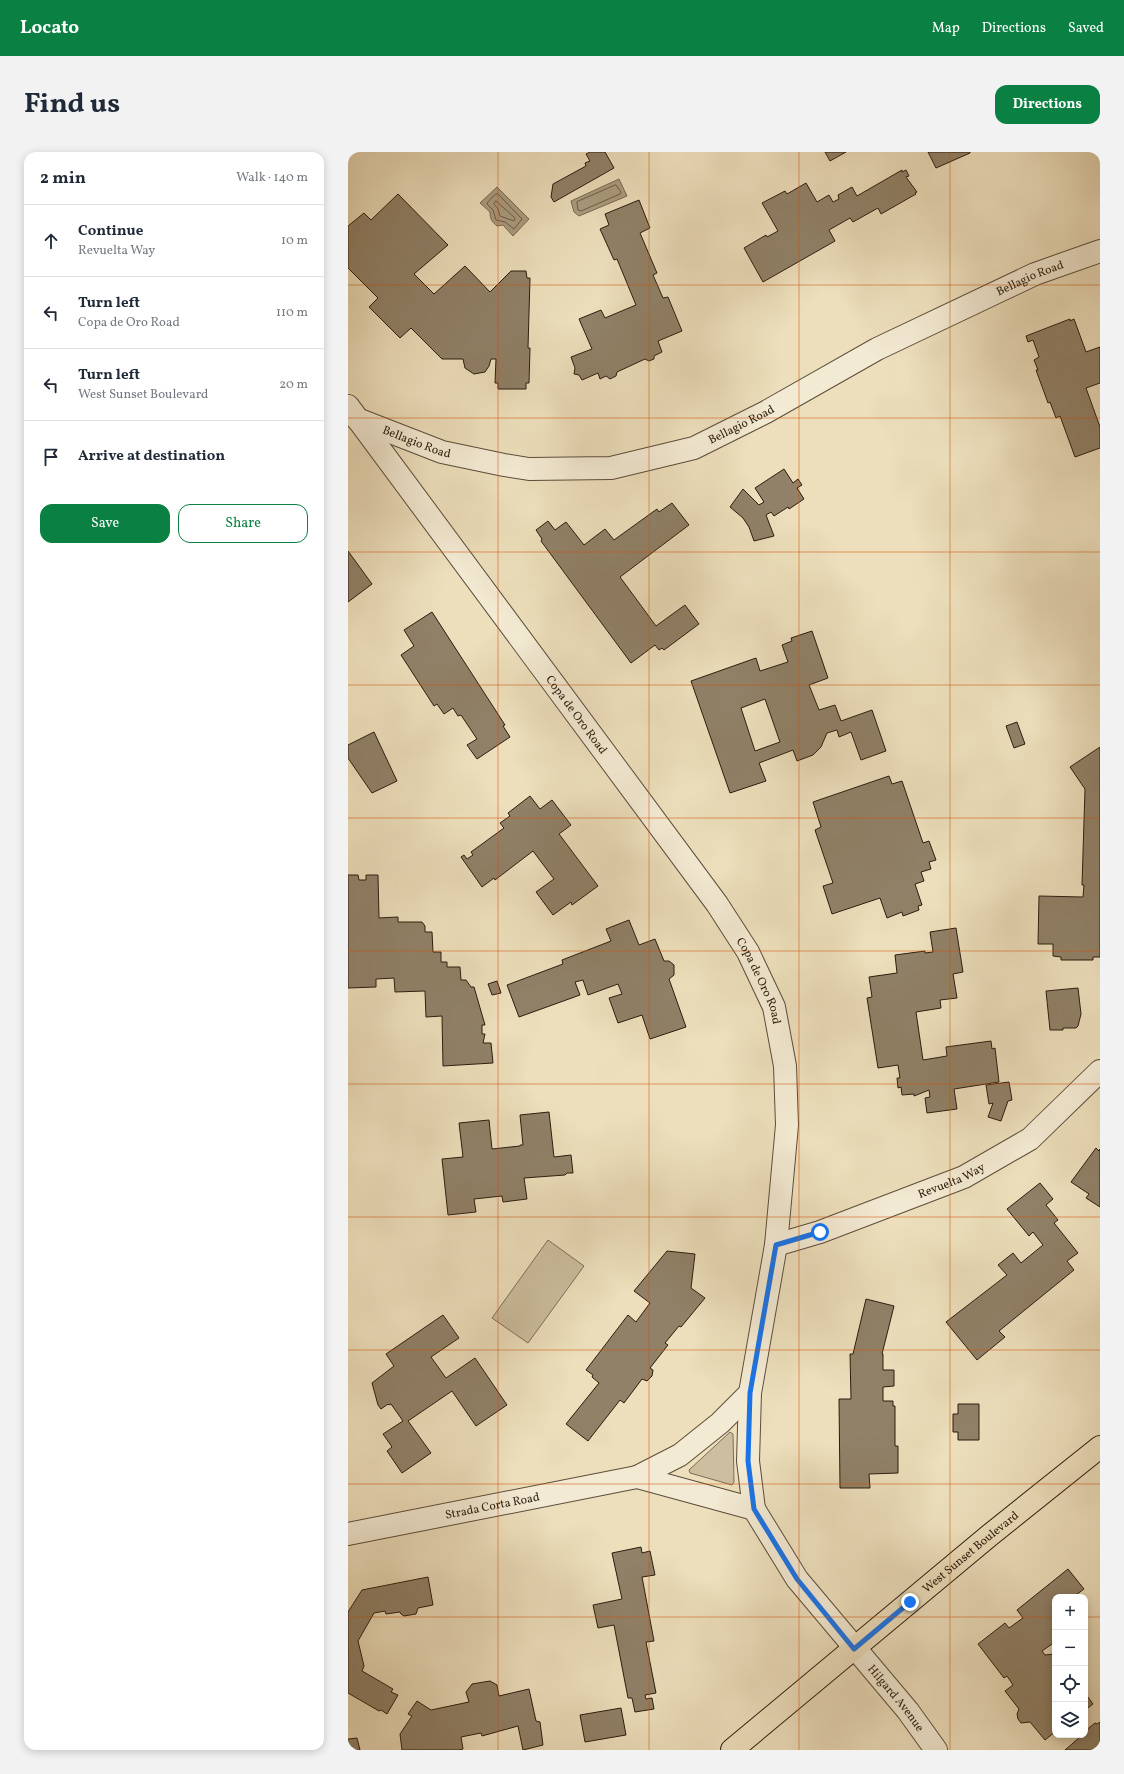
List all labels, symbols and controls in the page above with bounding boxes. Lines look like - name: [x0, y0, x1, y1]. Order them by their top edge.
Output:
- text: Locato: [20, 15, 79, 41]
- text: Map: [932, 19, 960, 38]
- text: Directions: [982, 19, 1046, 38]
- text: Saved: [1068, 19, 1104, 38]
- text: Find us: [24, 85, 120, 124]
- button: Directions: [995, 85, 1100, 124]
- text: 2 min: [40, 167, 86, 190]
- text: Walk · 140 m: [236, 169, 308, 187]
- text: Continue: [78, 221, 143, 242]
- icon: ahead: [40, 230, 62, 252]
- text: 10 m: [281, 232, 308, 250]
- text: Revuelta Way: [78, 242, 155, 260]
- street label: Bellagio Road: [994, 257, 1066, 300]
- text: Turn left: [78, 293, 140, 314]
- icon: left: [40, 302, 62, 324]
- text: 110 m: [276, 304, 308, 322]
- text: Copa de Oro Road: [78, 314, 180, 332]
- text: Turn left: [78, 365, 140, 386]
- icon: left: [40, 374, 62, 396]
- text: 20 m: [279, 376, 308, 394]
- text: West Sunset Boulevard: [78, 386, 208, 404]
- street label: Bellagio Road: [706, 402, 778, 449]
- street label: Bellagio Road: [380, 423, 452, 463]
- icon: arrive: [40, 446, 62, 468]
- text: Arrive at destination: [78, 446, 225, 467]
- button: Save: [40, 504, 170, 543]
- button: Share: [178, 504, 308, 543]
- street label: Copa de Oro Road: [541, 673, 610, 758]
- street label: Copa de Oro Road: [732, 935, 784, 1026]
- street label: Revuelta Way: [916, 1159, 989, 1203]
- route start: [811, 1223, 829, 1241]
- street label: Strada Corta Road: [444, 1489, 541, 1524]
- street label: West Sunset Boulevard: [919, 1508, 1023, 1597]
- route end: [901, 1593, 919, 1611]
- map controls: [1052, 1594, 1088, 1738]
- button: +: [1052, 1594, 1088, 1630]
- button: −: [1052, 1630, 1088, 1666]
- street label: Hilgard Avenue: [863, 1662, 927, 1735]
- button: locate: [1052, 1666, 1088, 1702]
- button: layers: [1052, 1702, 1088, 1738]

